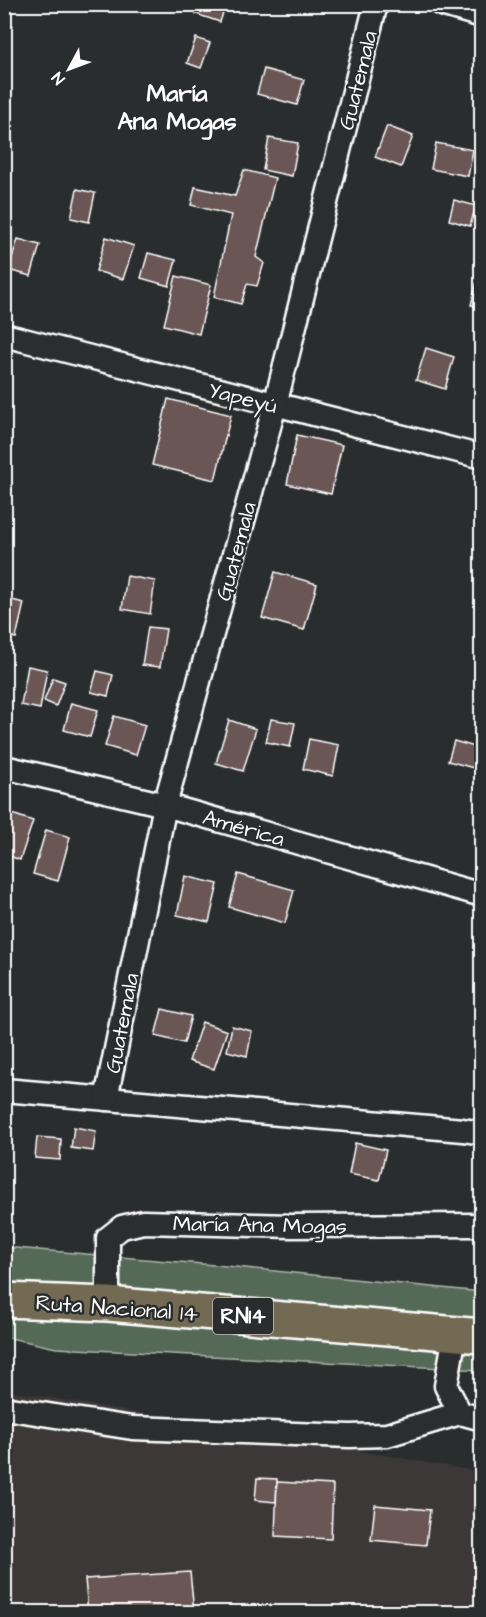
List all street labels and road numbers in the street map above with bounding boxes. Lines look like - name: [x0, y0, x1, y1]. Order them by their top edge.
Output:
- street label: Guatemala: [331, 27, 386, 133]
- street label: Yapeyú: [205, 375, 281, 423]
- street label: Guatemala: [208, 498, 265, 604]
- street label: América: [199, 802, 288, 855]
- street label: Guatemala: [98, 971, 147, 1076]
- street label: María Ana Mogas: [173, 1208, 347, 1244]
- street label: Ruta Nacional 14: [35, 1287, 199, 1330]
- road number: RN14: [213, 1298, 273, 1334]

